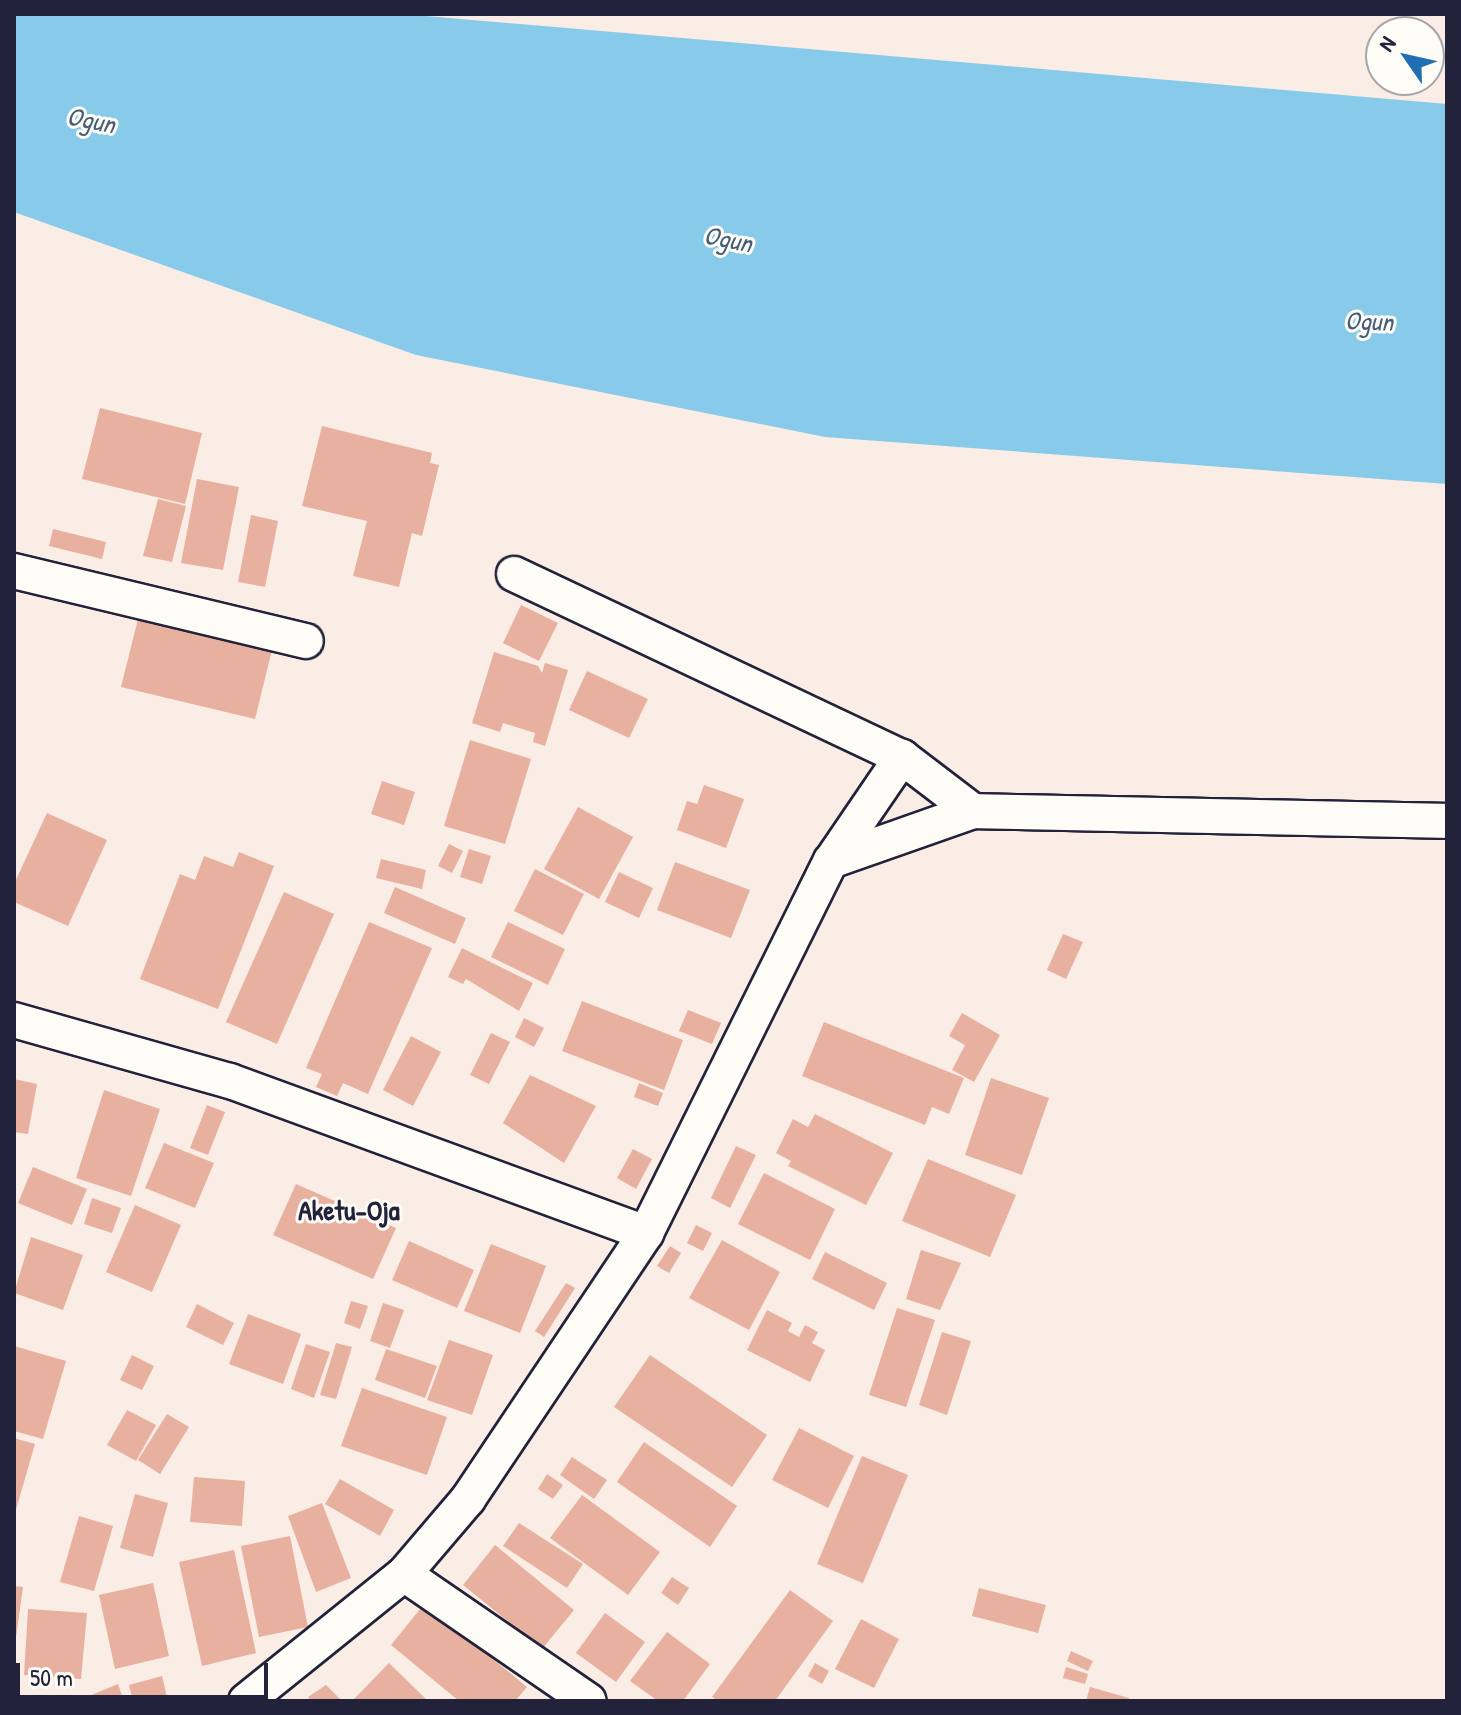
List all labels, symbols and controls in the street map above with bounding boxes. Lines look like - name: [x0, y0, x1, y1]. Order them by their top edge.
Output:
- north arrow: [1365, 16, 1445, 96]
- text: N: [1371, 30, 1402, 57]
- water label: Ogun: [64, 100, 118, 140]
- water label: Ogun: [701, 219, 755, 259]
- water label: Ogun: [1344, 305, 1394, 337]
- district label: Aketu-Oja: [298, 1193, 400, 1227]
- scale bar: [20, 1647, 272, 1697]
- text: 50 m: [30, 1661, 73, 1693]

